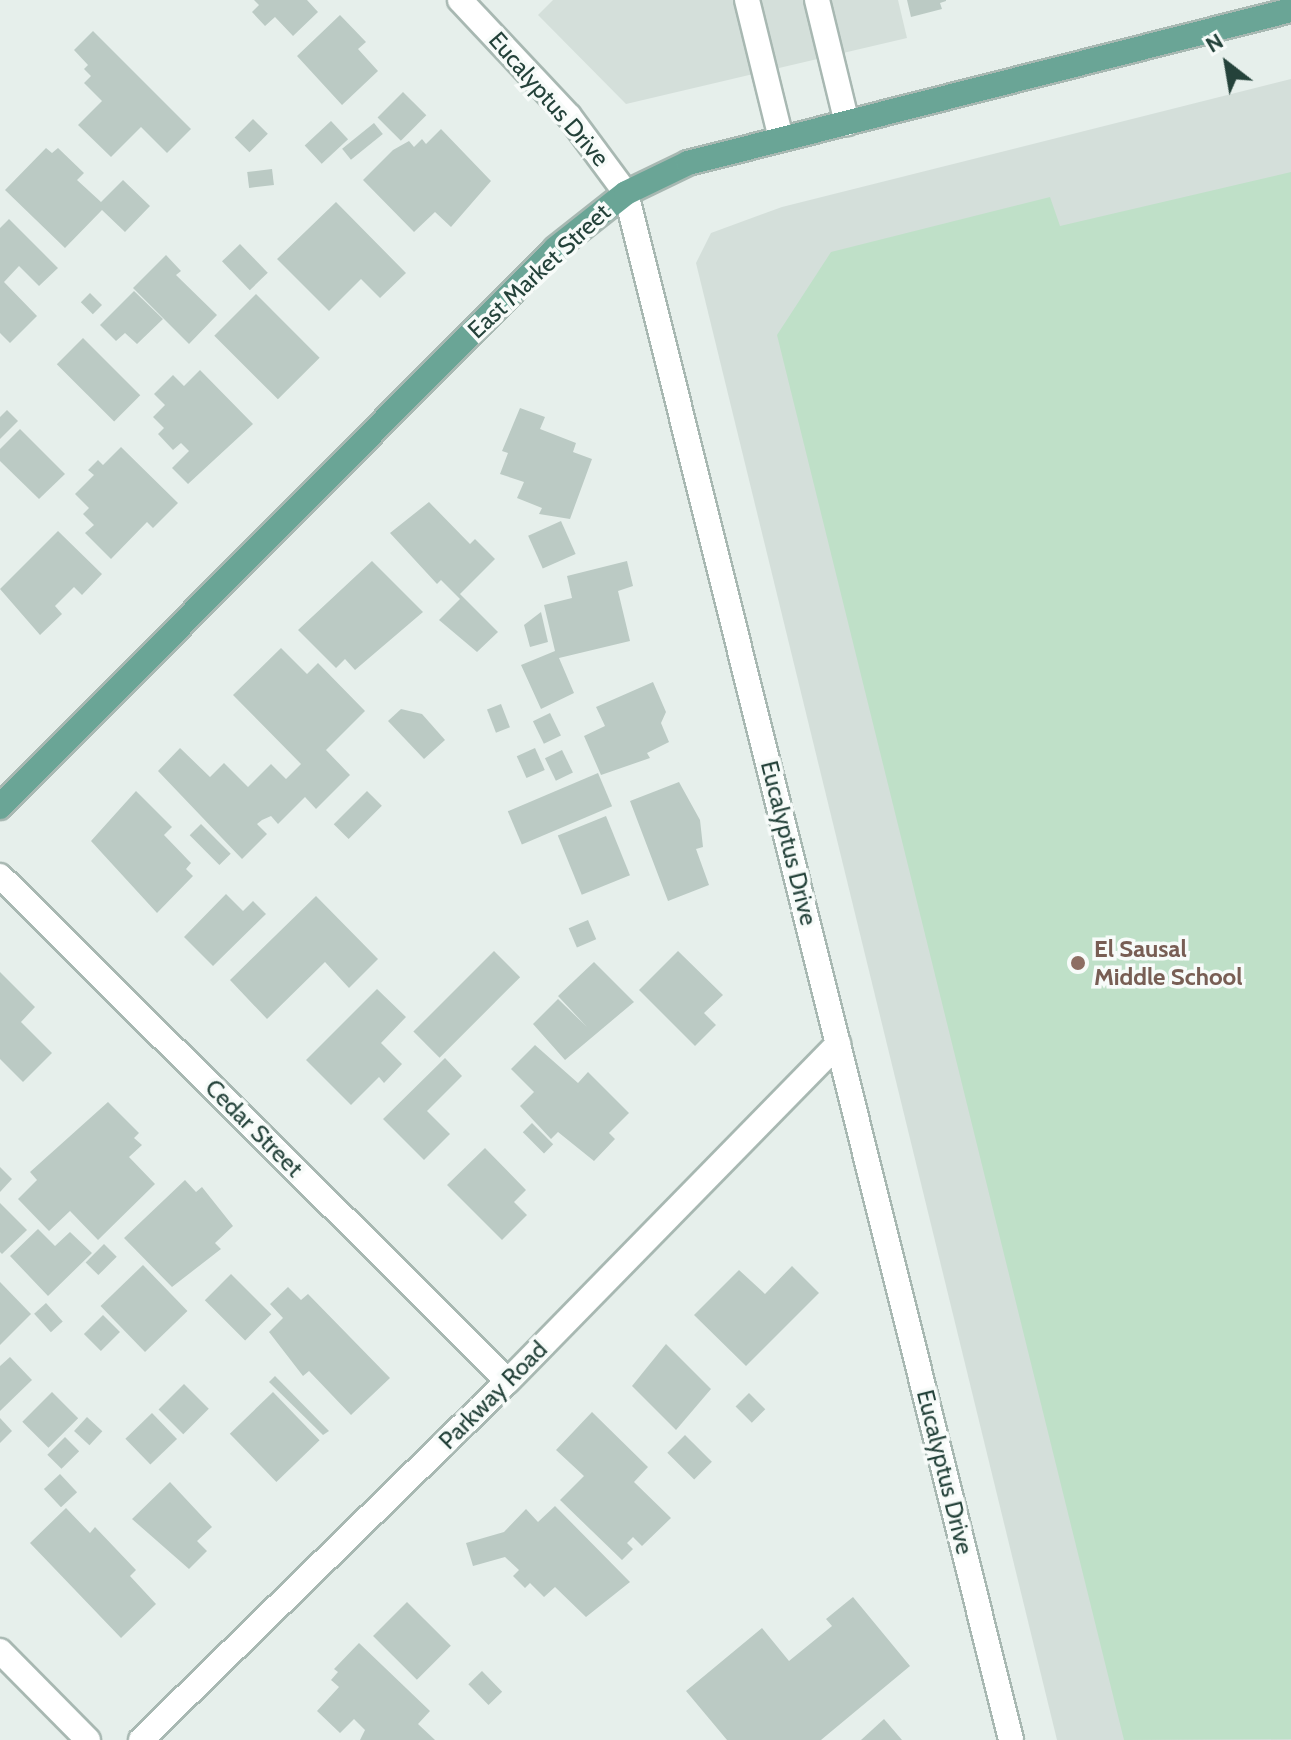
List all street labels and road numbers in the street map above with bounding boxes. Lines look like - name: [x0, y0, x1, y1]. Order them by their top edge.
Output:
- street label: Eucalyptus Drive: [483, 26, 615, 172]
- street label: East Market Street: [462, 198, 616, 344]
- street label: Eucalyptus Drive: [755, 758, 823, 928]
- street label: Cedar Street: [199, 1073, 309, 1183]
- street label: Parkway Road: [433, 1335, 553, 1455]
- street label: Eucalyptus Drive: [911, 1387, 979, 1557]

